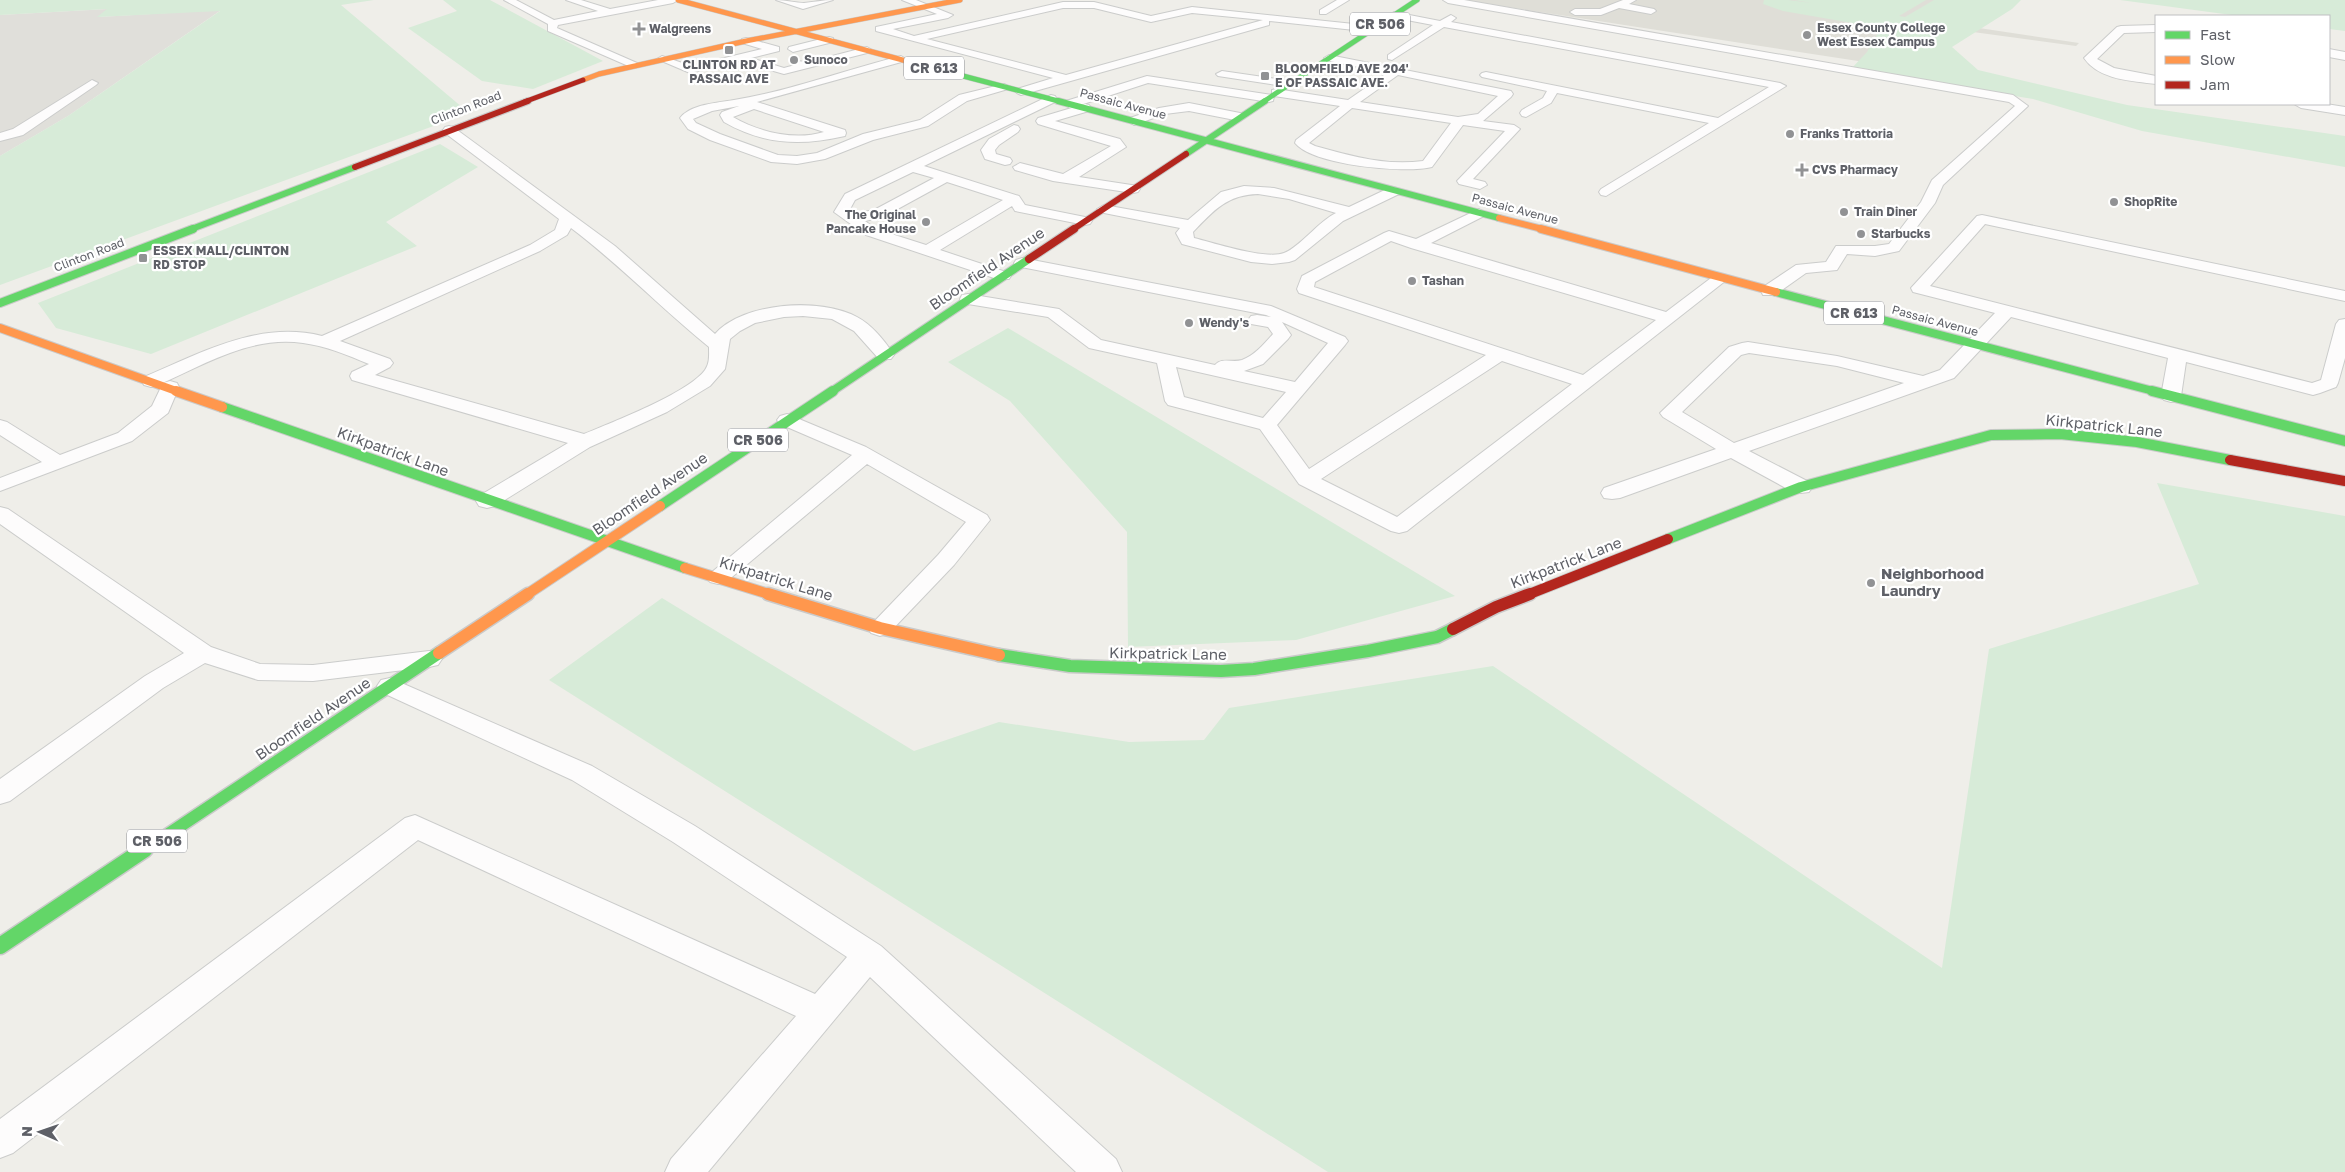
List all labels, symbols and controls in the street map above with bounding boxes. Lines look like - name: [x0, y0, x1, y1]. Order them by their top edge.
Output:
- road number: CR 506: [1350, 12, 1410, 36]
- legend: [2155, 15, 2330, 105]
- place label: Essex County College West Essex Campus: [1817, 20, 1945, 49]
- place label: Walgreens: [649, 21, 712, 36]
- marker: Walgreens: [633, 23, 645, 35]
- text: Fast: [2200, 25, 2231, 43]
- marker: Essex County College West Essex Campus: [1801, 29, 1813, 41]
- marker: CLINTON RD AT PASSAIC AVE: [723, 44, 735, 56]
- text: Slow: [2200, 50, 2235, 68]
- place label: Sunoco: [804, 52, 848, 67]
- marker: Sunoco: [788, 54, 800, 66]
- road number: CR 613: [904, 56, 964, 80]
- place label: CLINTON RD AT PASSAIC AVE: [682, 57, 776, 86]
- place label: BLOOMFIELD AVE 204' E OF PASSAIC AVE.: [1275, 61, 1409, 90]
- marker: BLOOMFIELD AVE 204' E OF PASSAIC AVE.: [1259, 70, 1271, 82]
- text: Jam: [2200, 75, 2230, 93]
- street label: Passaic Avenue: [1078, 85, 1168, 122]
- street label: Clinton Road: [428, 87, 503, 128]
- place label: Franks Trattoria: [1800, 126, 1893, 141]
- marker: Franks Trattoria: [1784, 128, 1796, 140]
- place label: CVS Pharmacy: [1812, 162, 1899, 177]
- marker: CVS Pharmacy: [1796, 164, 1808, 176]
- street label: Passaic Avenue: [1470, 190, 1560, 227]
- place label: ShopRite: [2124, 194, 2177, 209]
- marker: ShopRite: [2108, 196, 2120, 208]
- place label: Train Diner: [1854, 204, 1918, 219]
- marker: Train Diner: [1838, 206, 1850, 218]
- place label: The Original Pancake House: [826, 207, 916, 236]
- marker: The Original Pancake House: [920, 216, 932, 228]
- street label: Bloomfield Avenue: [926, 223, 1048, 313]
- place label: Starbucks: [1871, 226, 1931, 241]
- marker: Starbucks: [1855, 228, 1867, 240]
- street label: Clinton Road: [51, 234, 126, 275]
- place label: ESSEX MALL/CLINTON RD STOP: [153, 243, 289, 272]
- marker: ESSEX MALL/CLINTON RD STOP: [137, 252, 149, 264]
- place label: Tashan: [1422, 273, 1464, 288]
- marker: Tashan: [1406, 275, 1418, 287]
- road number: CR 613: [1824, 302, 1884, 324]
- street label: Passaic Avenue: [1890, 302, 1980, 339]
- place label: Wendy's: [1199, 315, 1250, 330]
- marker: Wendy's: [1183, 317, 1195, 329]
- street label: Kirkpatrick Lane: [2045, 410, 2164, 440]
- street label: Kirkpatrick Lane: [335, 422, 452, 480]
- road number: CR 506: [728, 428, 788, 452]
- street label: Bloomfield Avenue: [589, 448, 711, 538]
- street label: Kirkpatrick Lane: [1508, 532, 1624, 592]
- street label: Kirkpatrick Lane: [717, 552, 835, 604]
- place label: Neighborhood Laundry: [1881, 564, 1984, 599]
- marker: Neighborhood Laundry: [1865, 577, 1877, 589]
- street label: Kirkpatrick Lane: [1109, 643, 1227, 663]
- street label: Bloomfield Avenue: [252, 673, 374, 763]
- road number: CR 506: [127, 829, 187, 852]
- north arrow: [15, 1107, 65, 1157]
- text: N: [18, 1126, 35, 1137]

